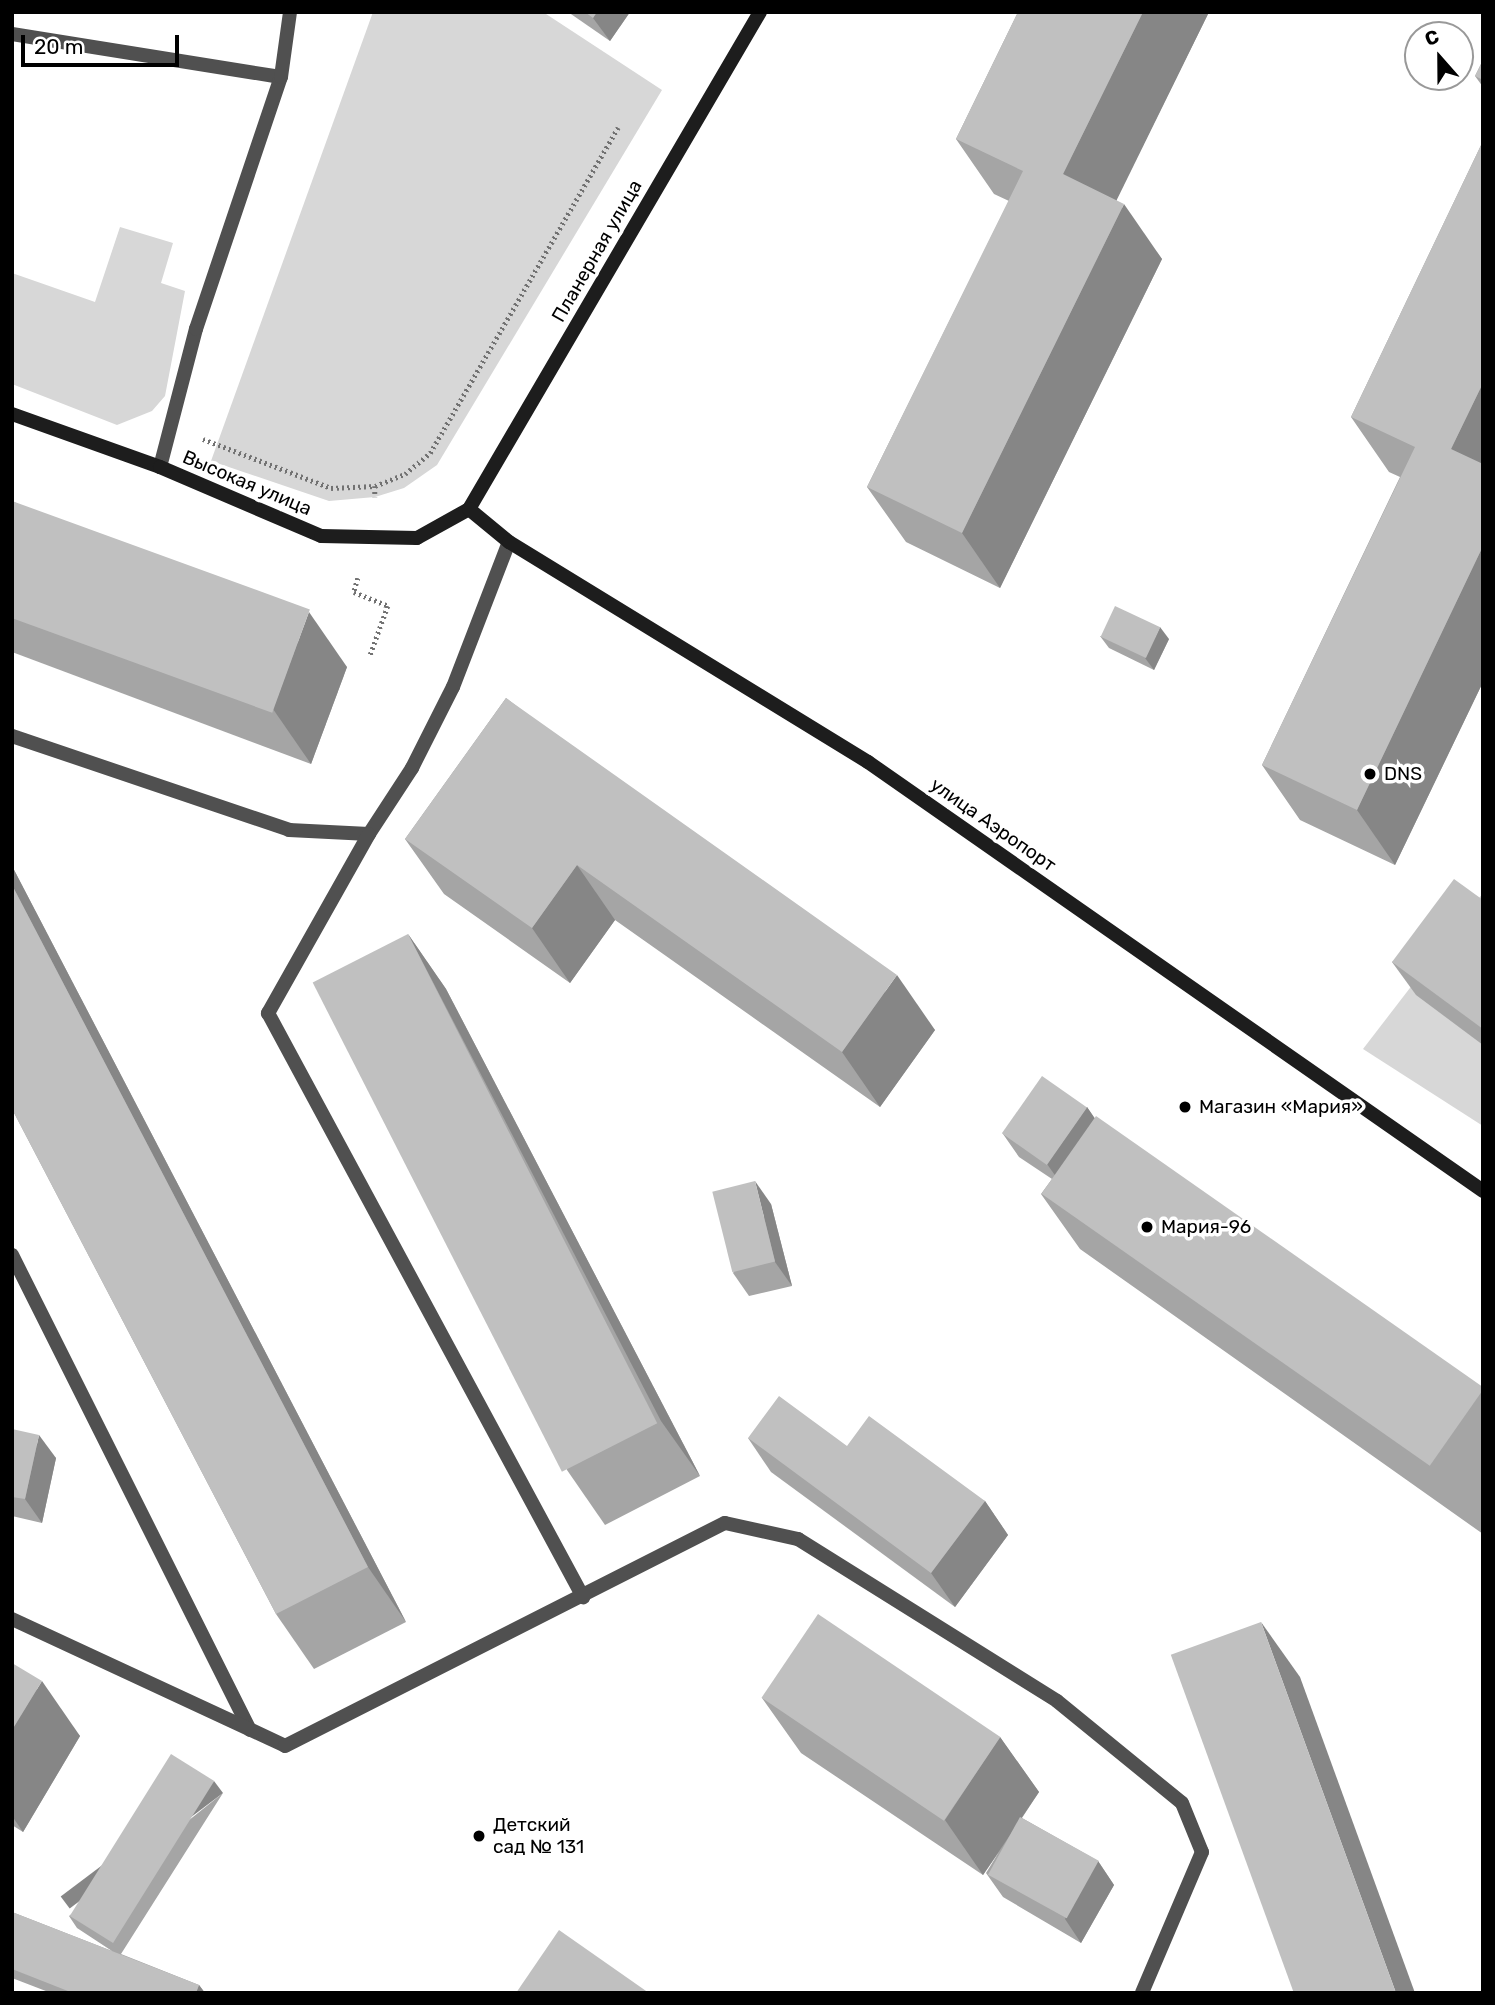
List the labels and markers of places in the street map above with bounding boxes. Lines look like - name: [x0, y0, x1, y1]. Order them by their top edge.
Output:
- place label: DNS: [1384, 763, 1422, 785]
- marker: DNS: [1362, 766, 1378, 782]
- place label: Магазин «Мария»: [1199, 1096, 1363, 1118]
- marker: Магазин «Мария»: [1177, 1099, 1193, 1115]
- place label: Мария-96: [1161, 1216, 1251, 1238]
- marker: Мария-96: [1139, 1219, 1155, 1235]
- place label: Детский сад № 131: [493, 1814, 584, 1858]
- marker: Детский сад № 131: [471, 1828, 487, 1844]

